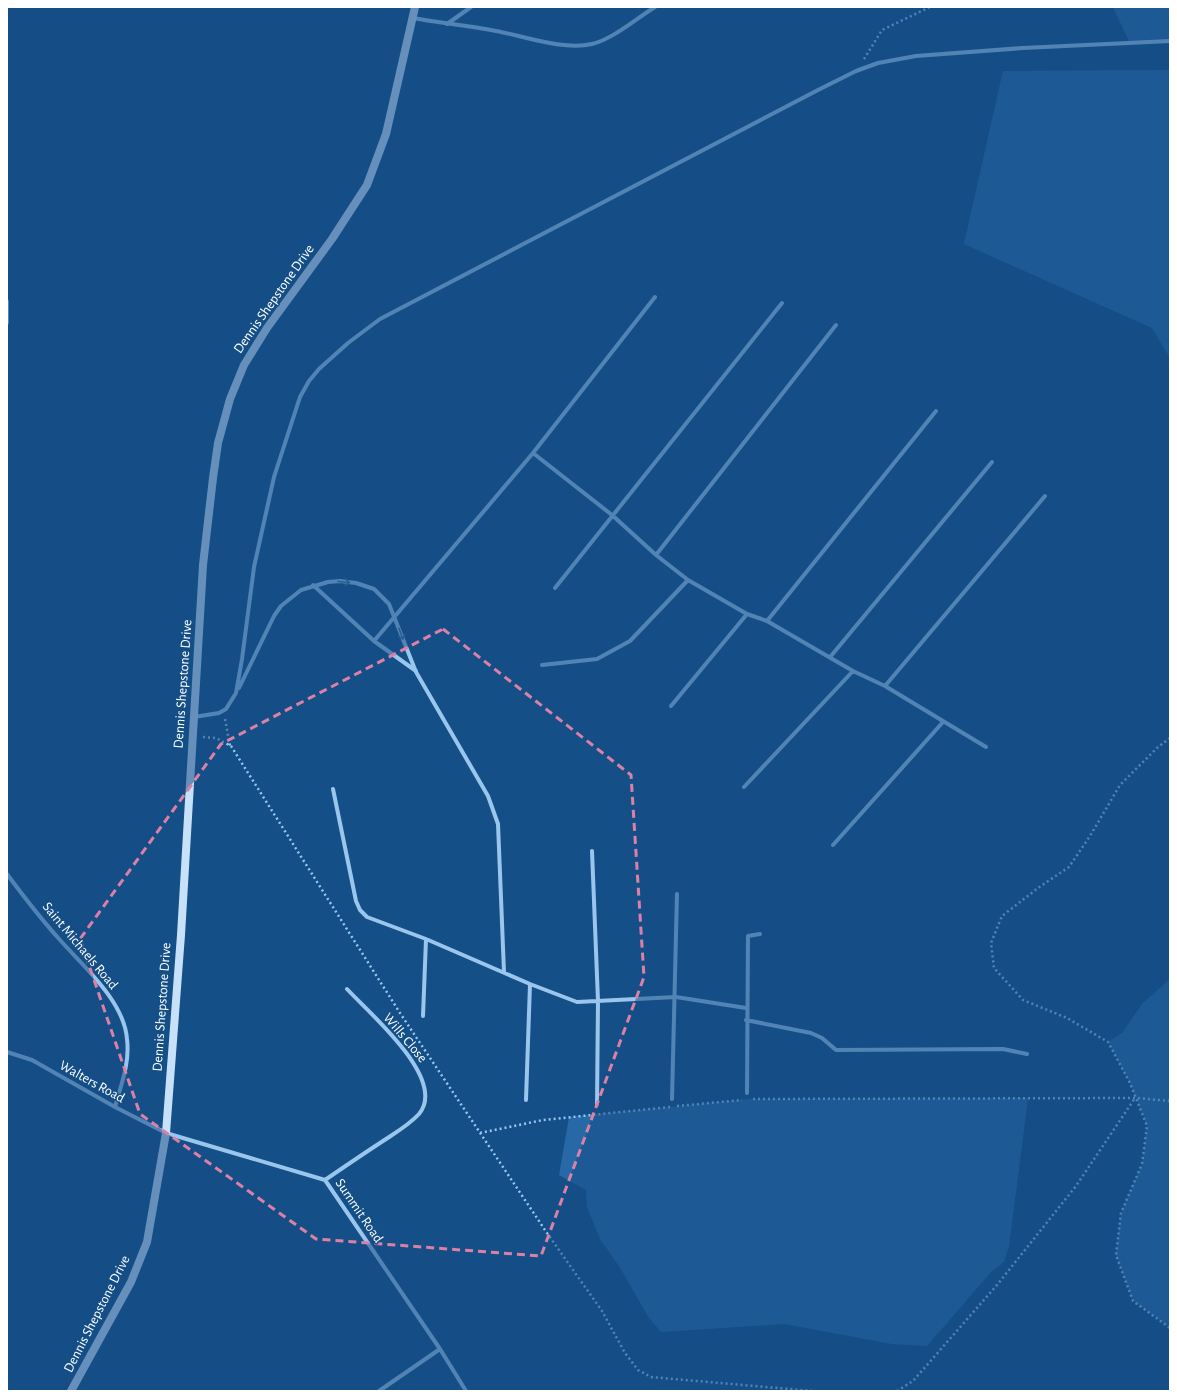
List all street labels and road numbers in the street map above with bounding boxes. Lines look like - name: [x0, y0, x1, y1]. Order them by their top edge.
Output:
- street label: Dennis Shepstone Drive: [231, 242, 317, 356]
- street label: Dennis Shepstone Drive: [172, 619, 194, 749]
- street label: Saint Michaels Road: [40, 900, 120, 992]
- street label: Dennis Shepstone Drive: [151, 942, 173, 1072]
- street label: Wills Close: [380, 1011, 430, 1065]
- street label: Walters Road: [57, 1058, 127, 1106]
- street label: Summit Road: [333, 1176, 385, 1246]
- street label: Dennis Shepstone Drive: [61, 1253, 133, 1375]

